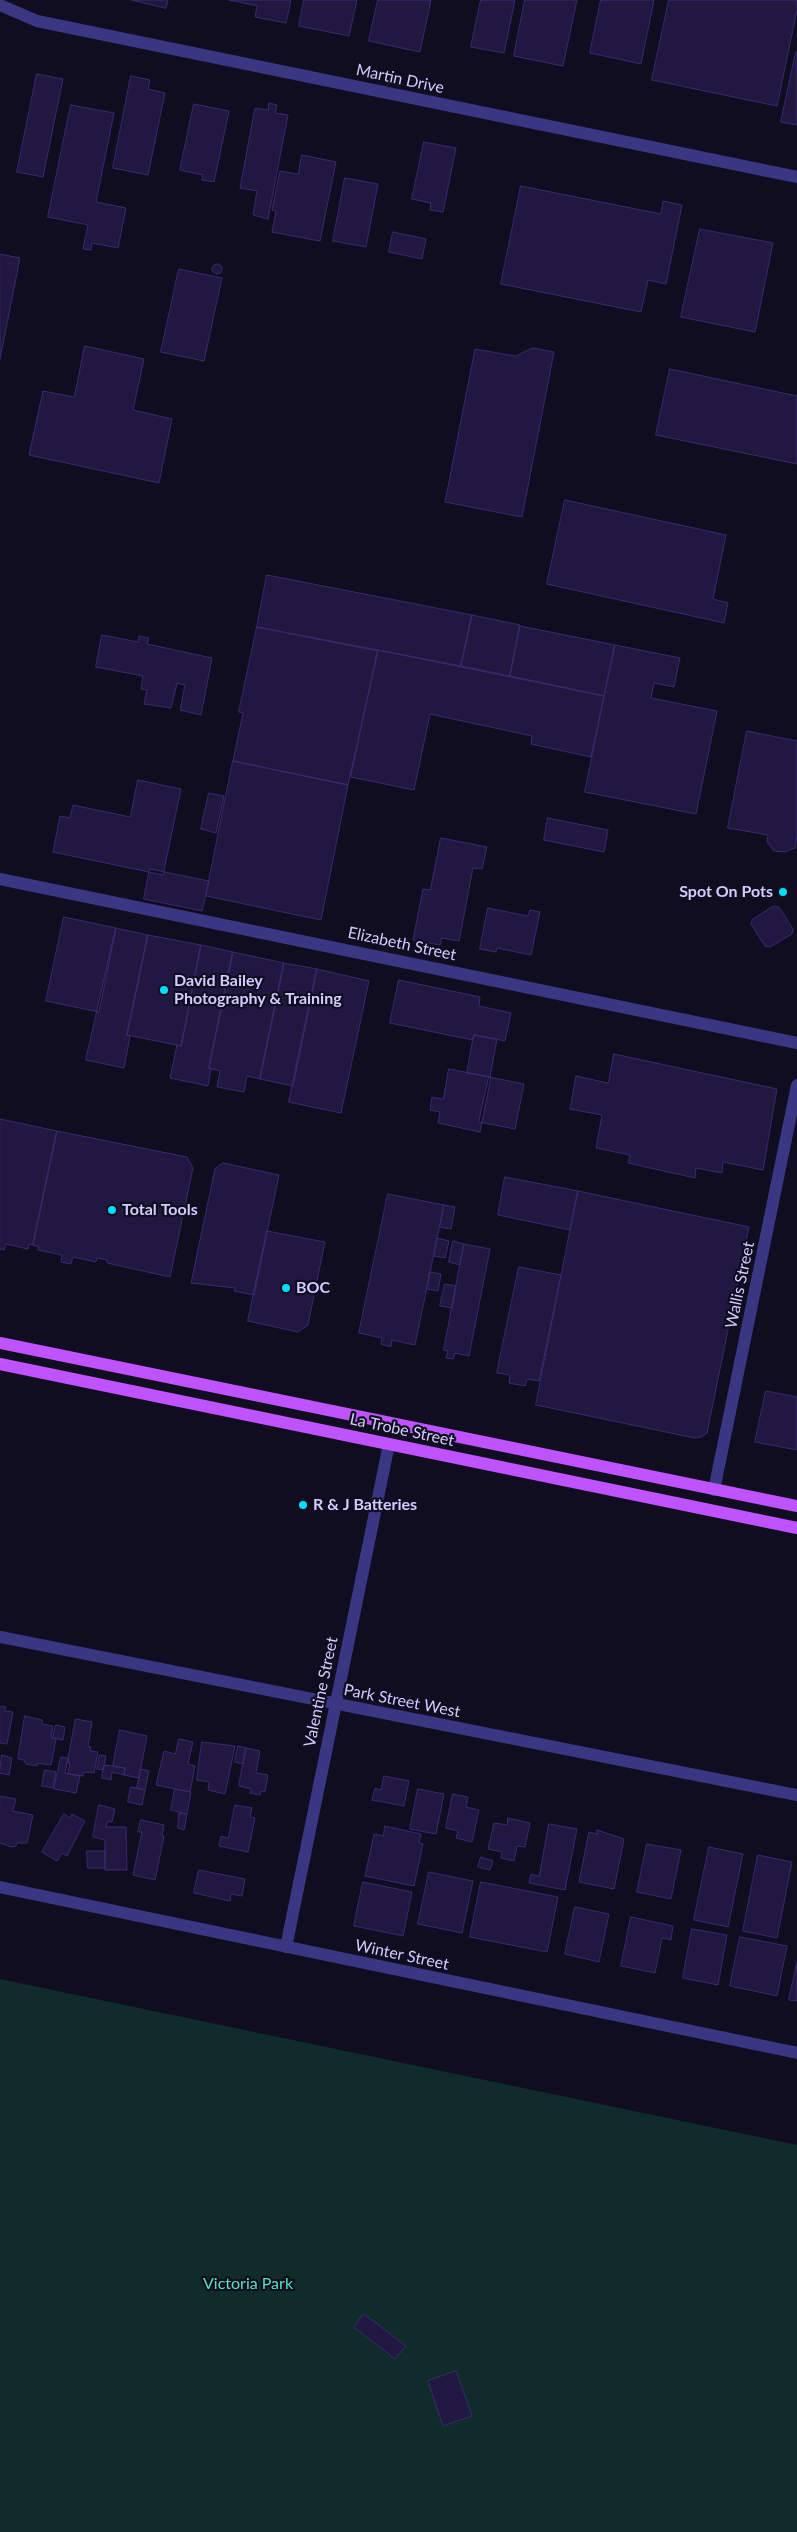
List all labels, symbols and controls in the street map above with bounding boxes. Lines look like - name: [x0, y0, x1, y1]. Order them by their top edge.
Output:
- street label: Martin Drive: [354, 60, 446, 98]
- place label: Spot On Pots: [679, 882, 773, 902]
- marker: Spot On Pots: [777, 886, 789, 898]
- street label: Elizabeth Street: [346, 923, 458, 965]
- place label: David Bailey Photography & Training: [174, 971, 342, 1009]
- marker: David Bailey Photography & Training: [158, 984, 170, 996]
- place label: Total Tools: [122, 1200, 198, 1220]
- marker: Total Tools: [106, 1204, 118, 1216]
- street label: Wallis Street: [721, 1240, 759, 1330]
- place label: BOC: [296, 1278, 330, 1298]
- marker: BOC: [280, 1282, 292, 1294]
- street label: La Trobe Street: [348, 1410, 456, 1450]
- place label: R & J Batteries: [313, 1495, 417, 1515]
- marker: R & J Batteries: [297, 1499, 309, 1511]
- street label: Valentine Street: [300, 1635, 342, 1749]
- street label: Park Street West: [342, 1680, 462, 1722]
- street label: Winter Street: [353, 1936, 451, 1974]
- park label: Victoria Park: [203, 2274, 293, 2294]

